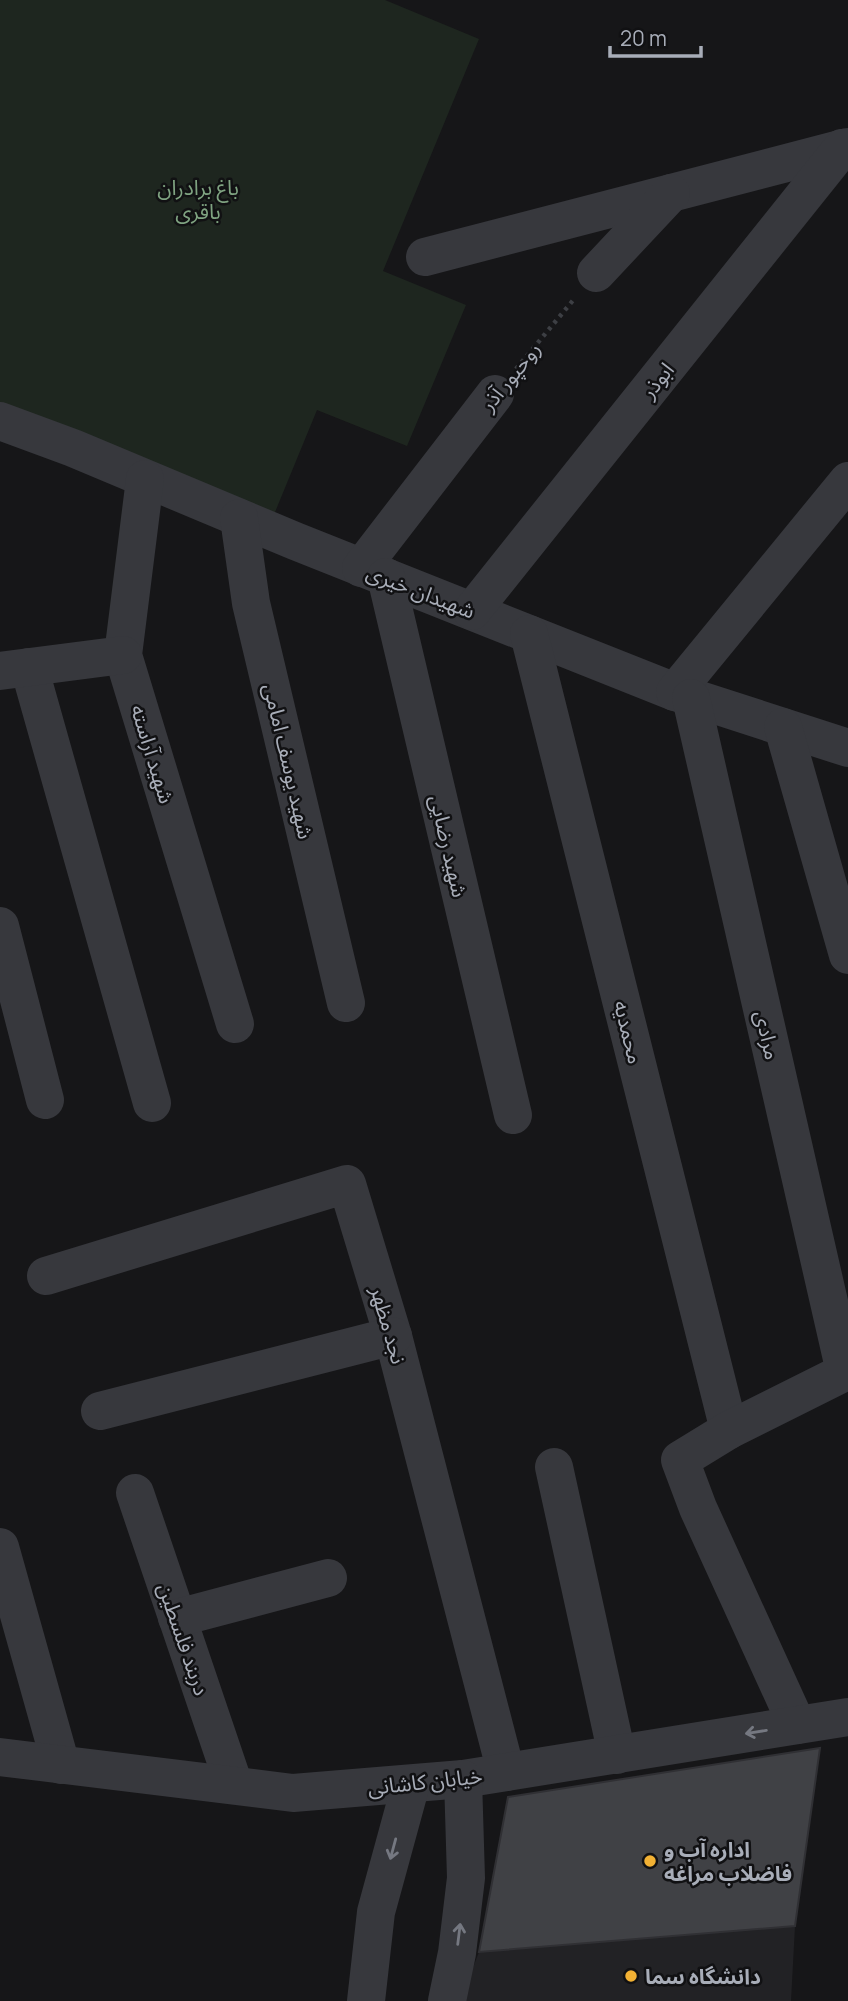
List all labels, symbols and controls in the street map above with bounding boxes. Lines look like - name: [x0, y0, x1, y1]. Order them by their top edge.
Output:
- scale bar: [610, 14, 701, 58]
- text: 20 m: [620, 24, 667, 52]
- park label: باغ برادران باقری: [157, 173, 239, 225]
- street label: روحپور آذر: [473, 335, 547, 417]
- street label: ابوذر: [633, 356, 680, 404]
- street label: شهیدان خیری: [363, 557, 479, 625]
- street label: شهید یوسف امامی: [257, 680, 321, 842]
- street label: شهید آراسته: [125, 701, 181, 807]
- street label: شهید رضایی: [424, 792, 474, 900]
- street label: محمدیه: [608, 997, 650, 1067]
- street label: مرادی: [749, 1008, 787, 1062]
- street label: نجد مظهر: [364, 1282, 413, 1367]
- street label: دربند فلسطین: [152, 1579, 216, 1699]
- one-way arrow: [745, 1726, 768, 1739]
- street label: خیابان کاشانی: [366, 1761, 484, 1801]
- place label: اداره آب و فاضلاب مراغه: [664, 1835, 792, 1887]
- one-way arrow: [386, 1838, 399, 1860]
- marker: اداره آب و فاضلاب مراغه: [642, 1853, 658, 1869]
- one-way arrow: [453, 1923, 466, 1946]
- place label: دانشگاه سما: [645, 1962, 761, 1990]
- marker: دانشگاه سما: [623, 1968, 639, 1984]

